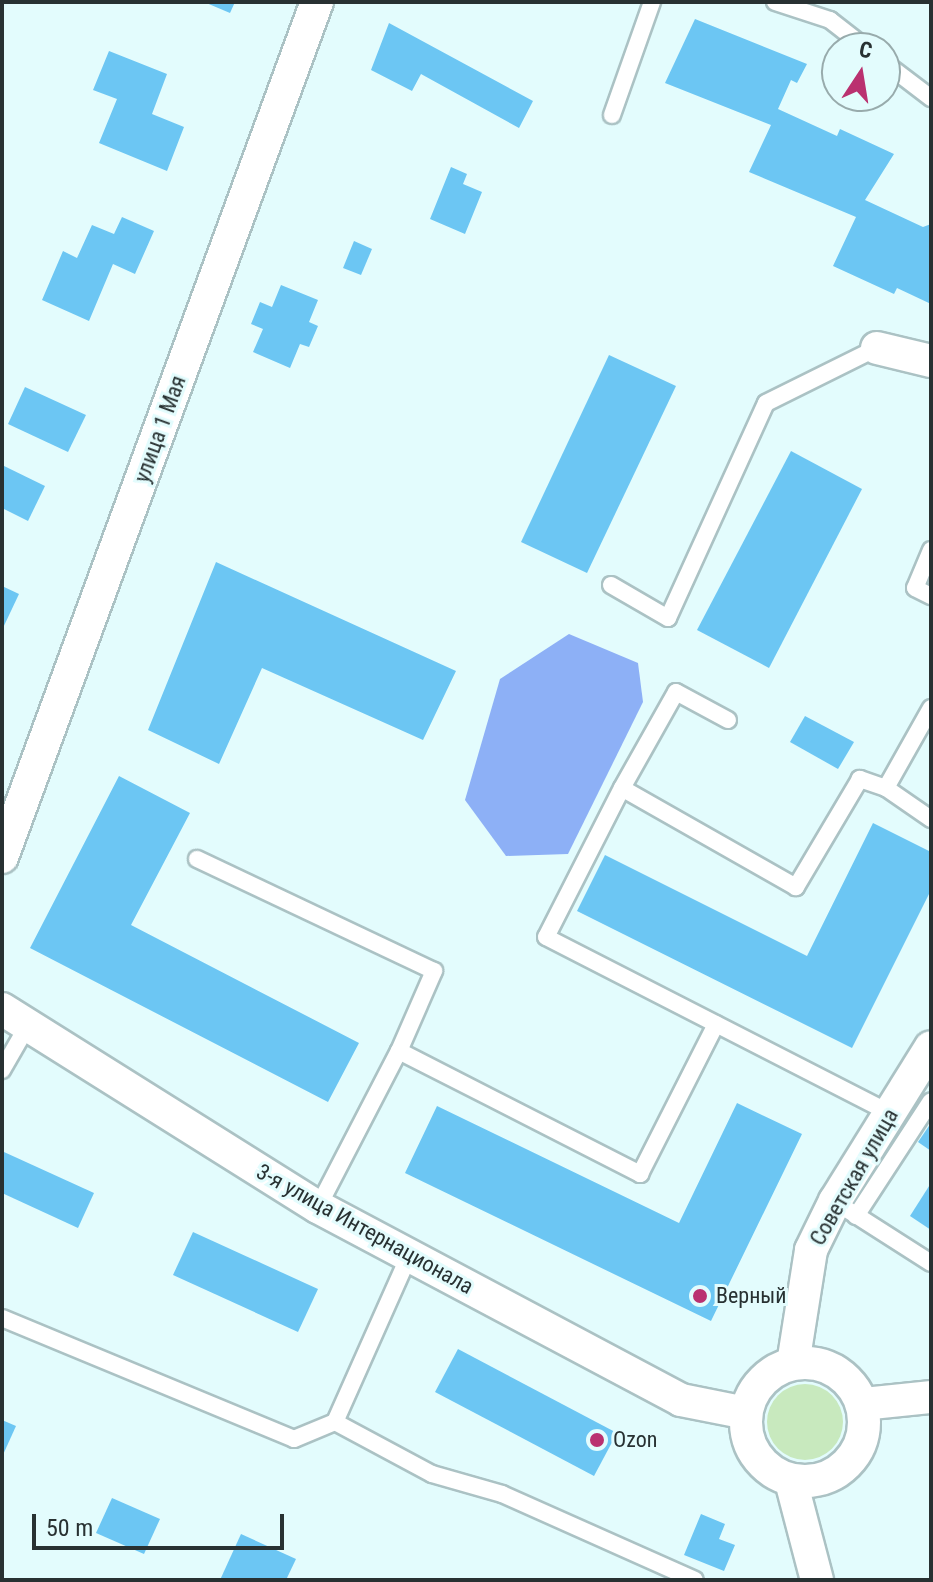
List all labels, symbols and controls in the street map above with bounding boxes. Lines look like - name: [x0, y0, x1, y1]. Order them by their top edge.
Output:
- north arrow: [821, 32, 901, 112]
- text: С: [857, 36, 874, 64]
- street label: улица 1 Мая: [128, 372, 192, 486]
- street label: Советская улица: [804, 1104, 904, 1250]
- street label: 3-я улица Интернационала: [252, 1158, 478, 1300]
- place label: Верный: [716, 1283, 787, 1309]
- marker: Верный: [691, 1287, 709, 1305]
- place label: Ozon: [613, 1427, 657, 1453]
- marker: Ozon: [588, 1431, 606, 1449]
- scale bar: [36, 1498, 288, 1548]
- text: 50 m: [46, 1514, 93, 1542]

